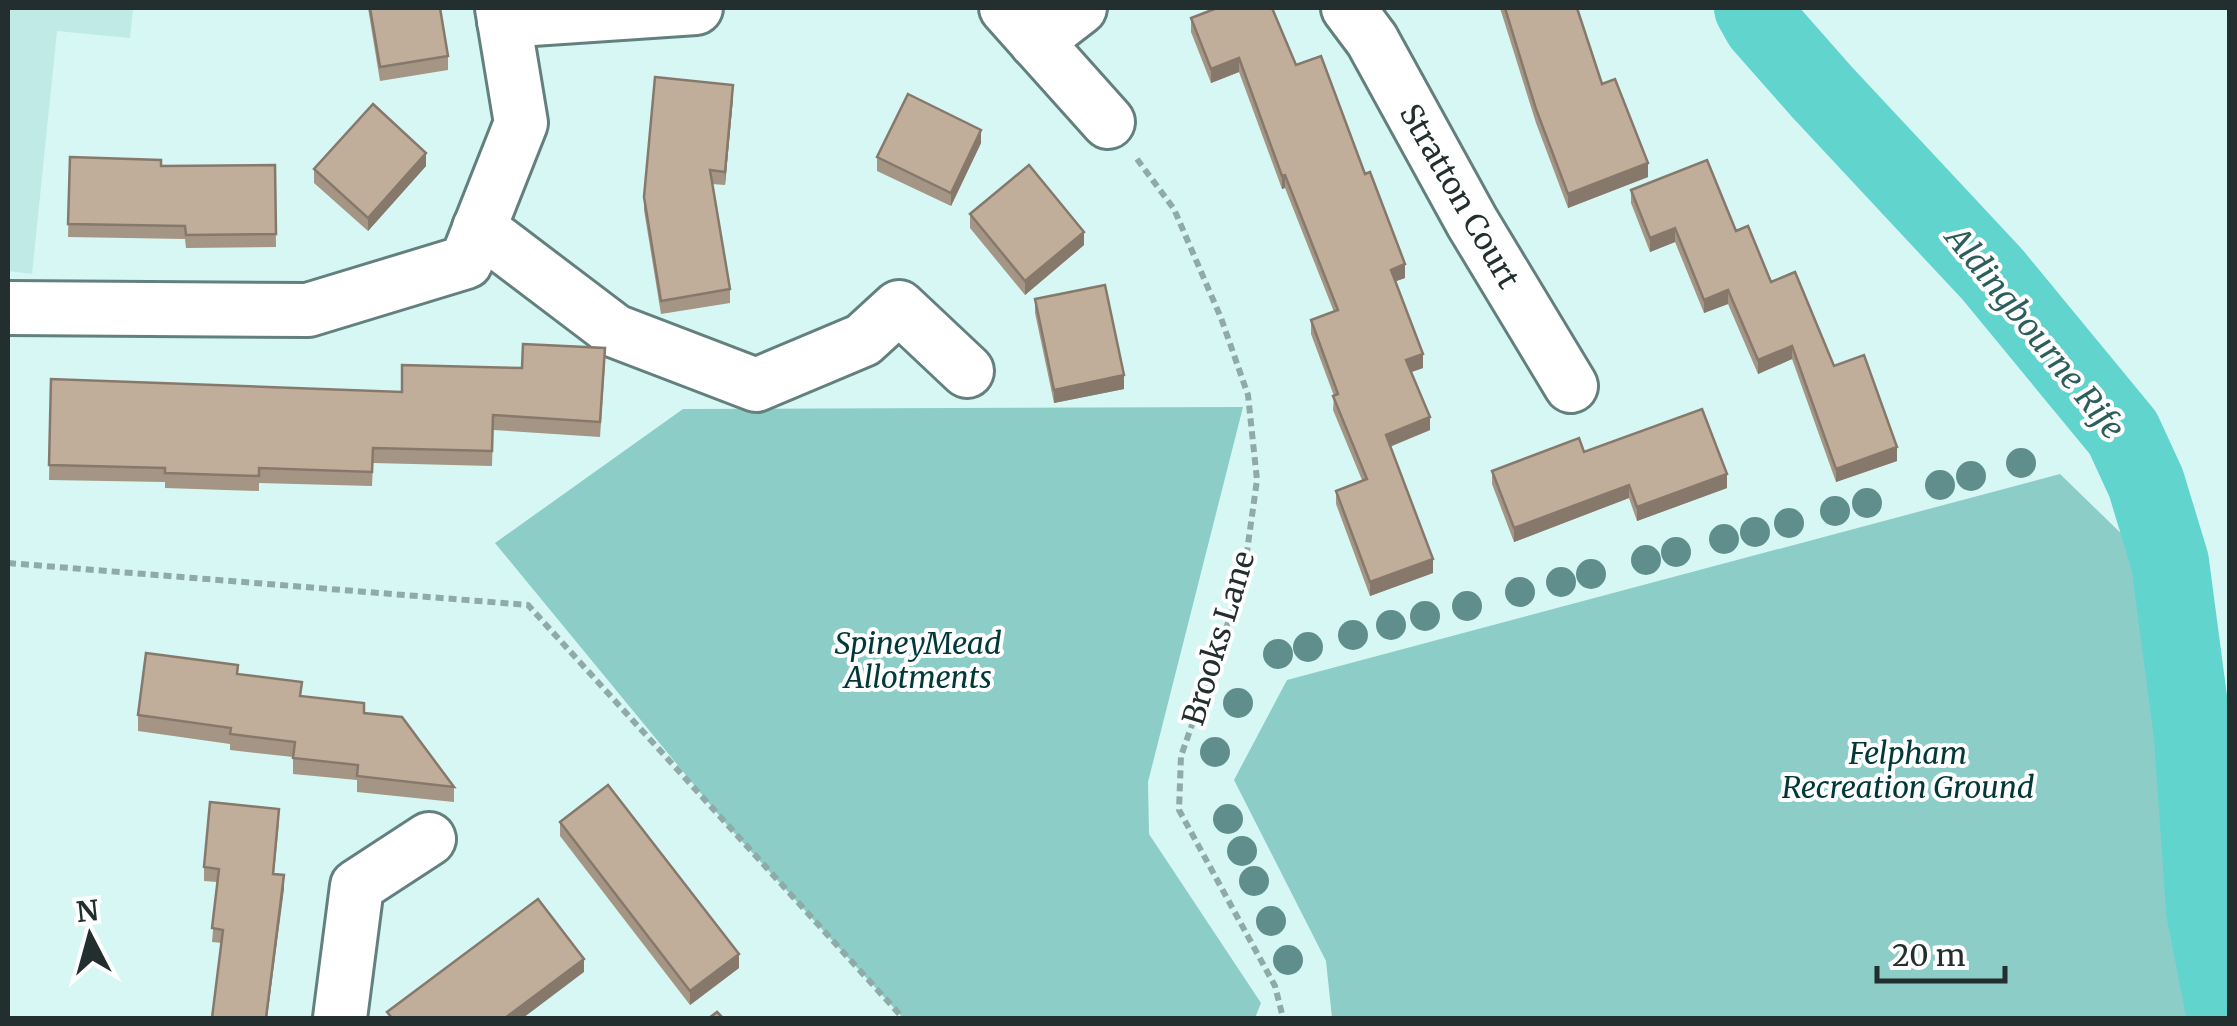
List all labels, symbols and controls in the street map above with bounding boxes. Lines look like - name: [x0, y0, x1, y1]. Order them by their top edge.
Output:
- street label: Stratton Court: [1392, 97, 1528, 295]
- water label: Aldingbourne Rife: [1935, 216, 2133, 447]
- street label: Brooks Lane: [1173, 546, 1263, 730]
- park label: SpineyMead Allotments: [835, 624, 1002, 696]
- park label: Felpham Recreation Ground: [1782, 734, 2035, 806]
- north arrow: [40, 886, 140, 986]
- text: N: [75, 892, 100, 930]
- scale bar: [1877, 921, 2004, 983]
- text: 20 m: [1892, 936, 1966, 974]

